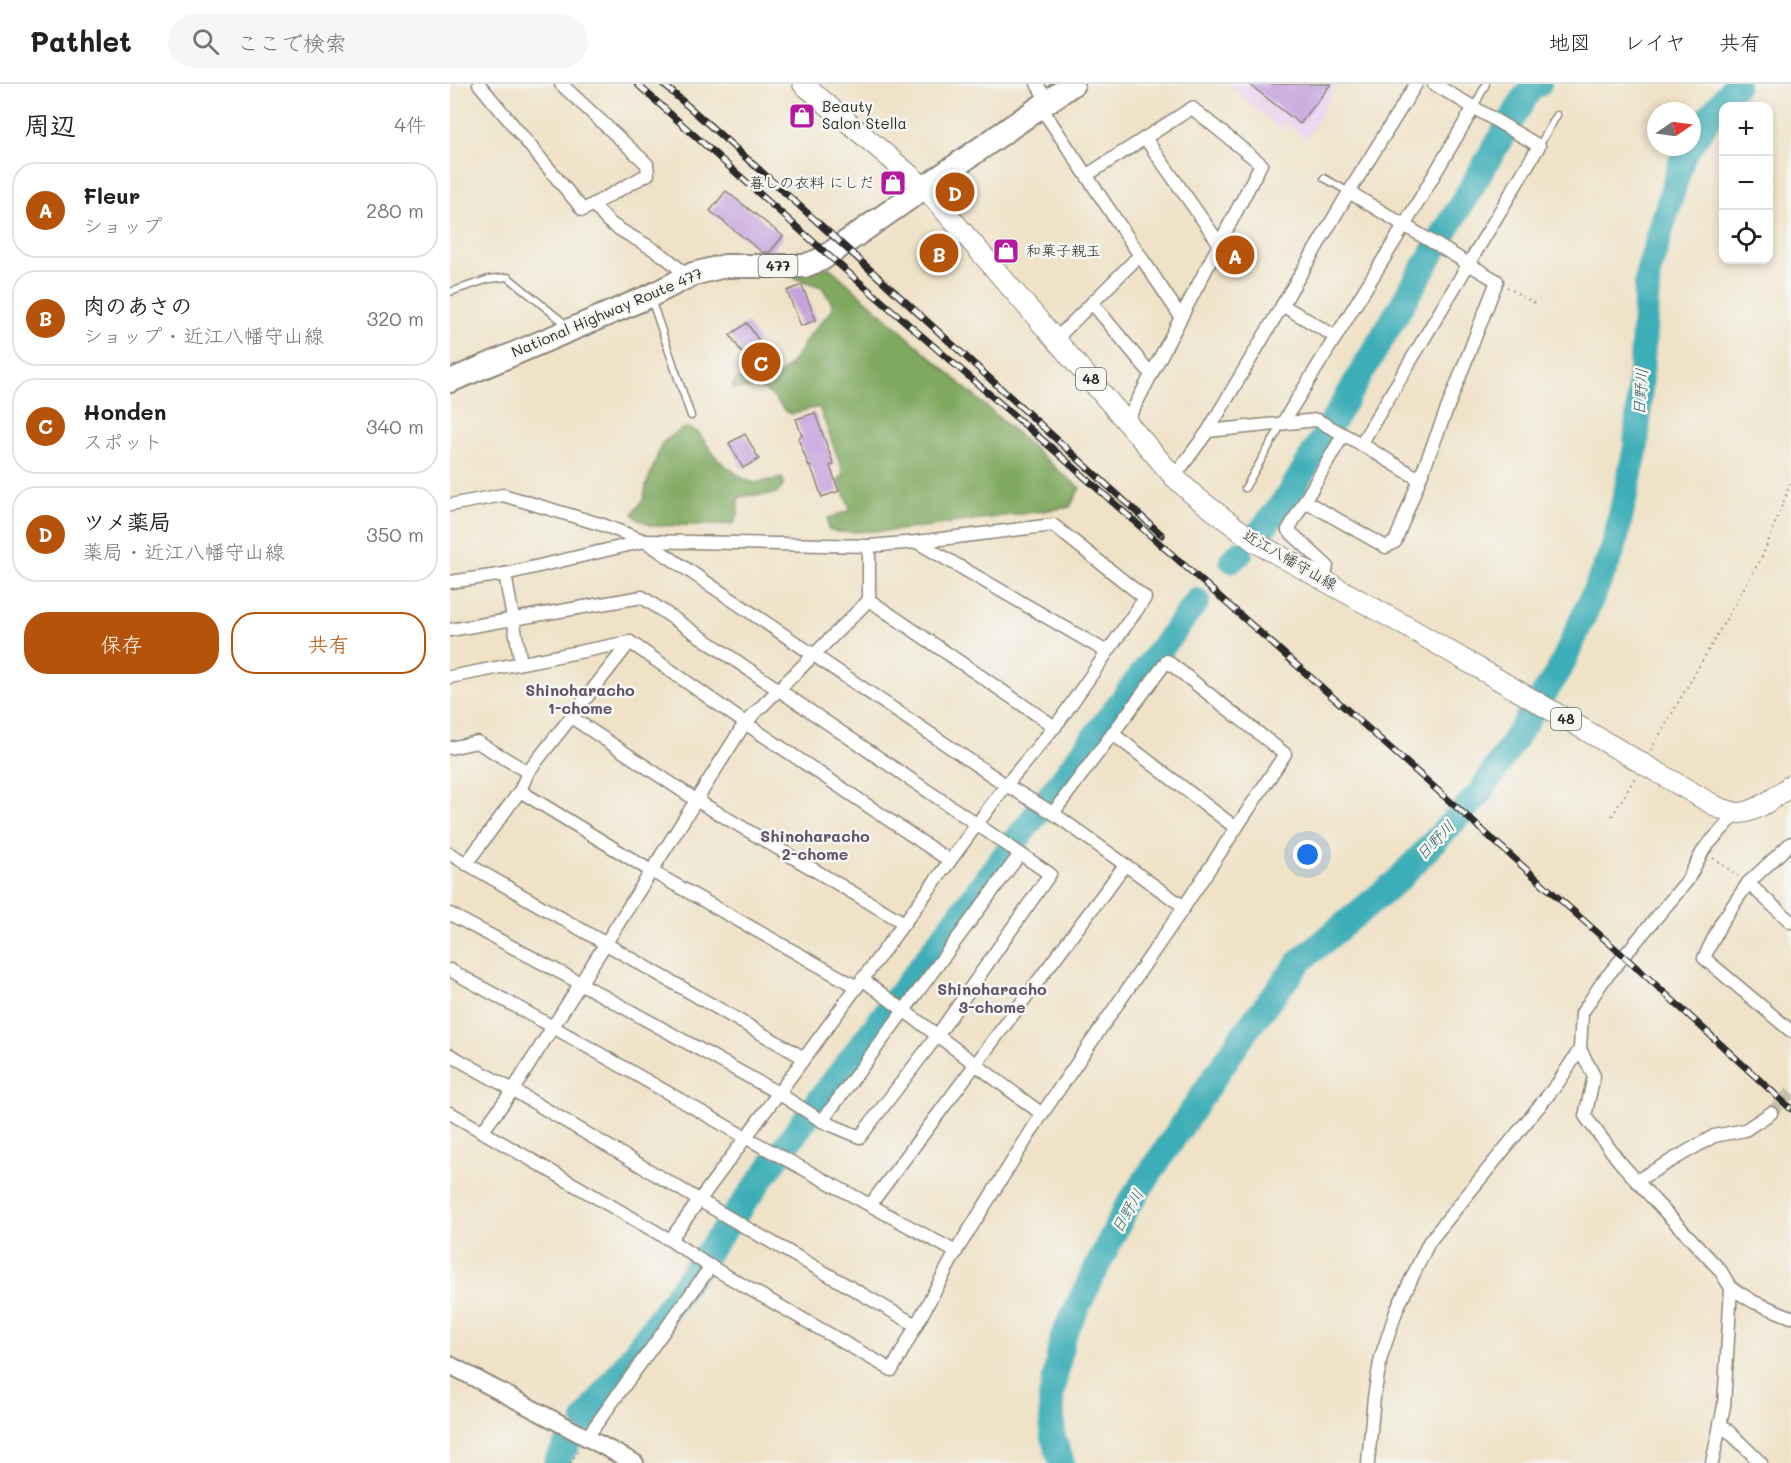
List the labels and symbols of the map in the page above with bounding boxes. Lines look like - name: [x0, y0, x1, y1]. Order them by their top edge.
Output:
- place label: Beauty Salon Stella: [822, 96, 907, 133]
- shop icon: Beauty Salon Stella: [787, 101, 817, 131]
- north arrow: [1647, 102, 1701, 156]
- shop icon: 暮しの衣料 にしだ: [878, 168, 908, 198]
- pin: D: [936, 170, 974, 214]
- place label: 暮しの衣料 にしだ: [749, 172, 874, 192]
- pin: B: [920, 230, 958, 276]
- pin: A: [1216, 232, 1254, 278]
- shop icon: 和菓子親玉: [991, 236, 1021, 266]
- place label: 和菓子親玉: [1026, 240, 1101, 260]
- road number: 477: [758, 255, 798, 277]
- street label: National Highway Route 477: [508, 263, 705, 361]
- pin: C: [742, 340, 780, 384]
- water label: 日野川: [1627, 367, 1652, 417]
- road number: 48: [1076, 368, 1106, 390]
- street label: 近江八幡守山線: [1240, 524, 1341, 594]
- district label: Shinoharacho 1-chome: [525, 679, 635, 718]
- road number: 48: [1551, 708, 1581, 730]
- water label: 日野川: [1410, 815, 1459, 864]
- district label: Shinoharacho 2-chome: [760, 825, 870, 864]
- your location: [1293, 840, 1322, 869]
- district label: Shinoharacho 3-chome: [937, 978, 1047, 1017]
- water label: 日野川: [1105, 1185, 1148, 1237]

